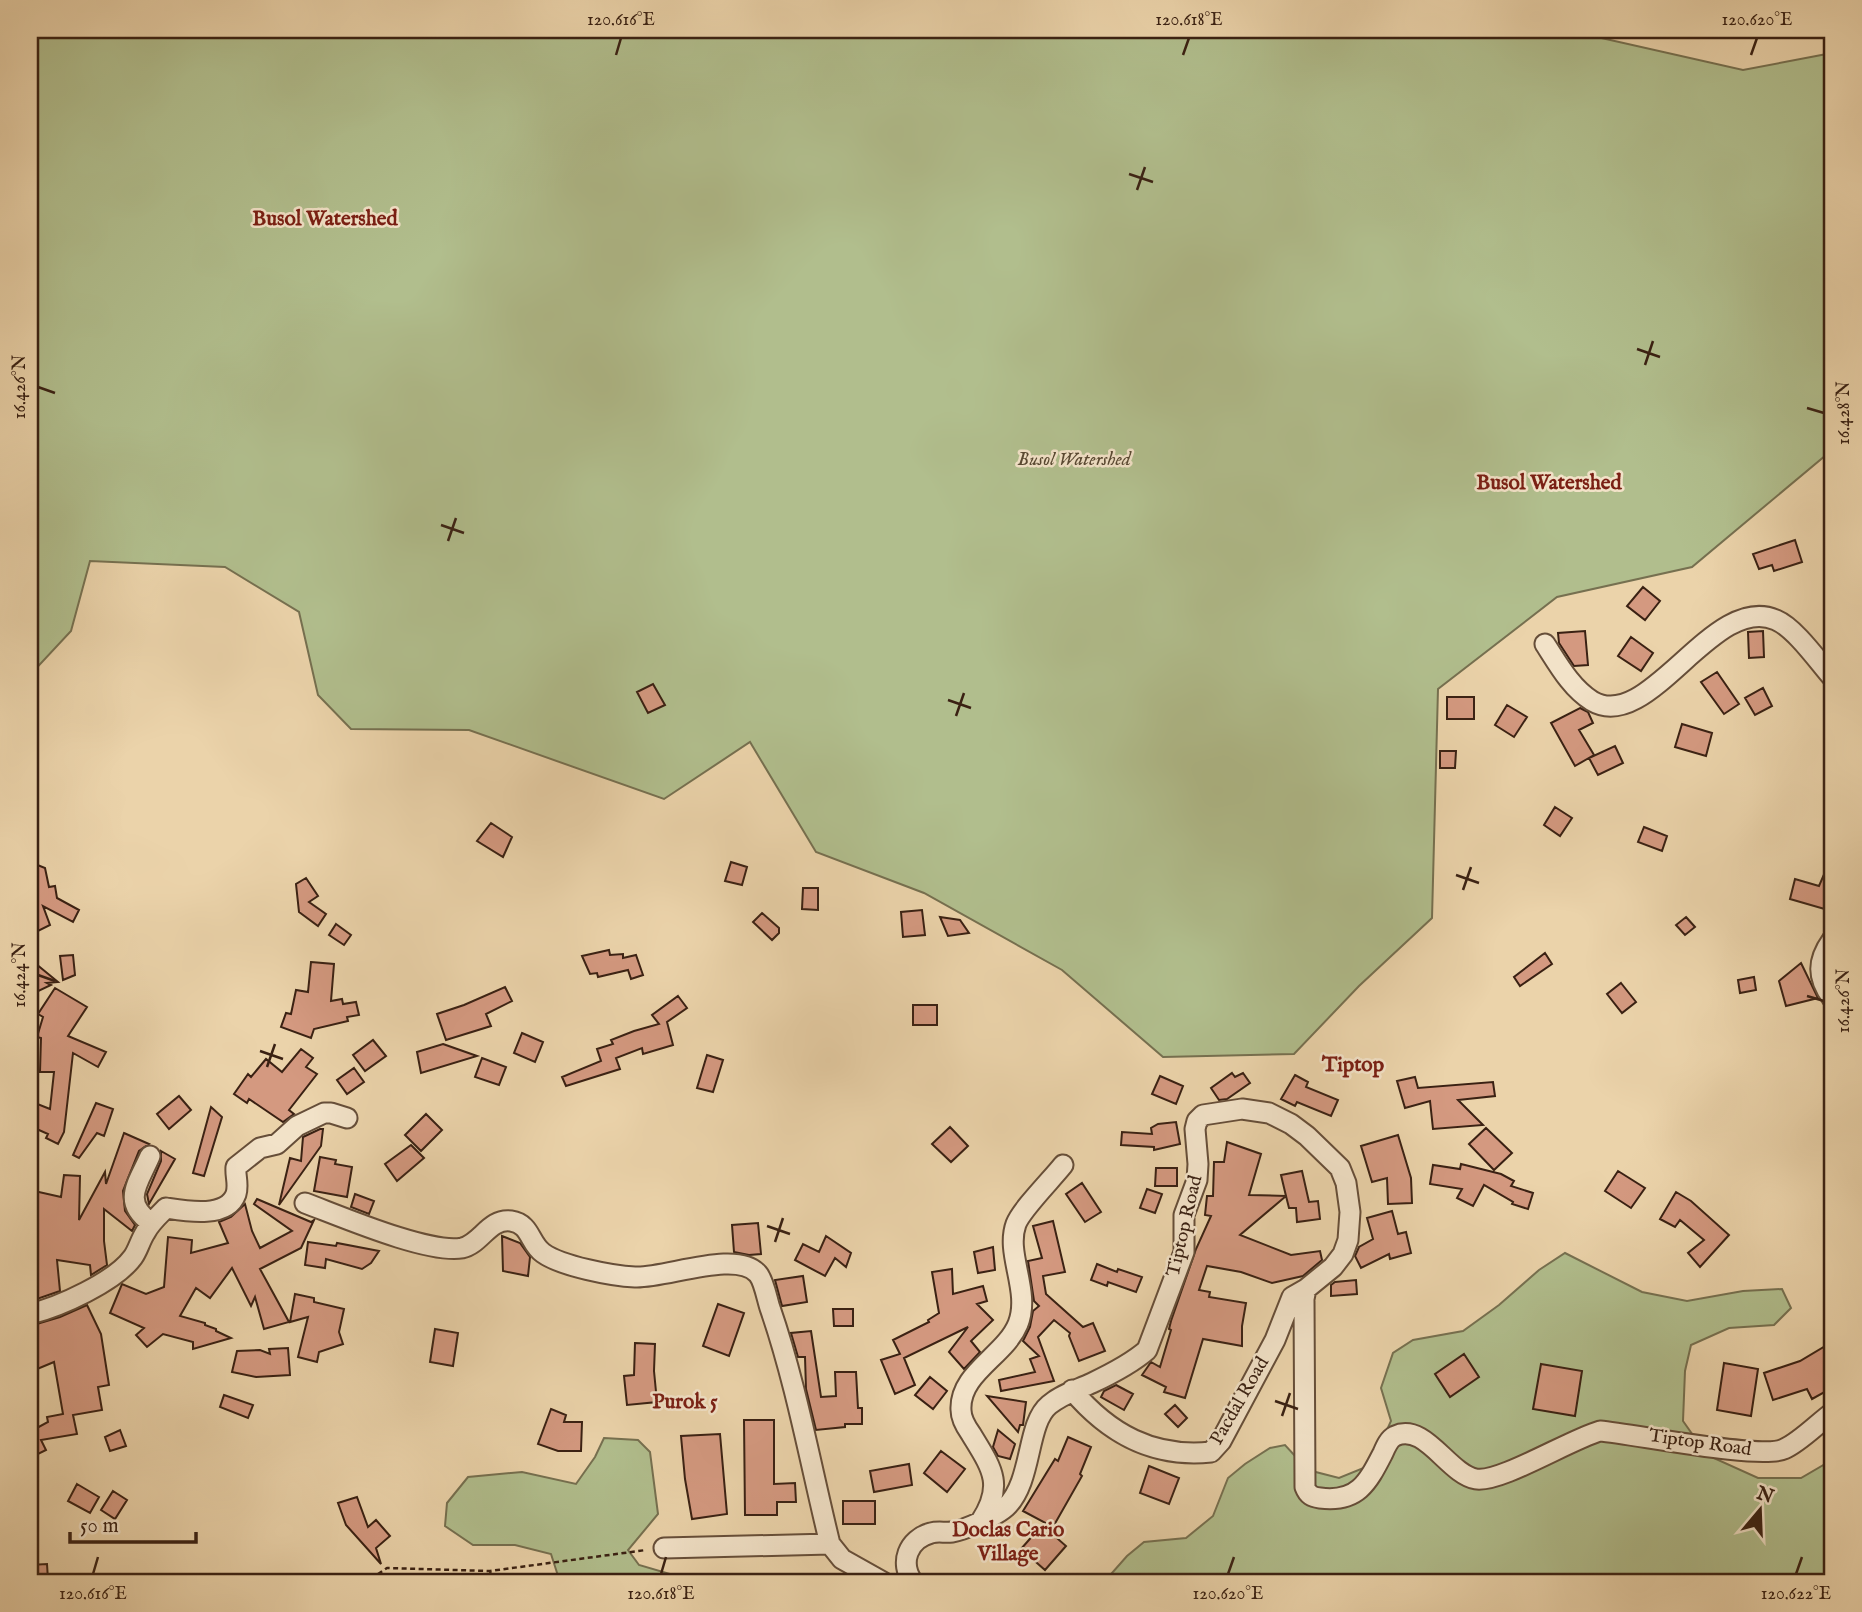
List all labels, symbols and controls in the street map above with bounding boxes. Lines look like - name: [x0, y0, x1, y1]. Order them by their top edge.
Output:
- text: 120.616°E: [587, 9, 655, 32]
- text: 120.618°E: [1155, 9, 1223, 32]
- text: 120.620°E: [1722, 9, 1792, 32]
- district label: Busol Watershed: [252, 206, 399, 233]
- text: 16.426°N: [9, 354, 32, 419]
- text: 16.428°N: [1833, 381, 1856, 445]
- park label: Busol Watershed: [1017, 448, 1132, 472]
- district label: Busol Watershed: [1476, 470, 1623, 497]
- text: 16.424°N: [9, 942, 32, 1008]
- text: 16.426°N: [1833, 968, 1856, 1033]
- district label: Tiptop: [1321, 1052, 1385, 1079]
- street label: Tiptop Road: [1162, 1172, 1209, 1279]
- street label: Pacdal Road: [1205, 1352, 1275, 1449]
- district label: Purok 5: [652, 1389, 718, 1416]
- street label: Tiptop Road: [1647, 1424, 1754, 1462]
- north arrow: [1726, 1476, 1796, 1546]
- text: N: [1752, 1481, 1777, 1510]
- scale bar: [70, 1500, 196, 1544]
- text: 50 m: [80, 1513, 119, 1540]
- district label: Doclas Cario Village: [952, 1517, 1065, 1568]
- text: 120.616°E: [59, 1583, 127, 1606]
- text: 120.618°E: [627, 1583, 695, 1606]
- text: 120.620°E: [1193, 1583, 1263, 1606]
- text: 120.622°E: [1761, 1583, 1831, 1606]

